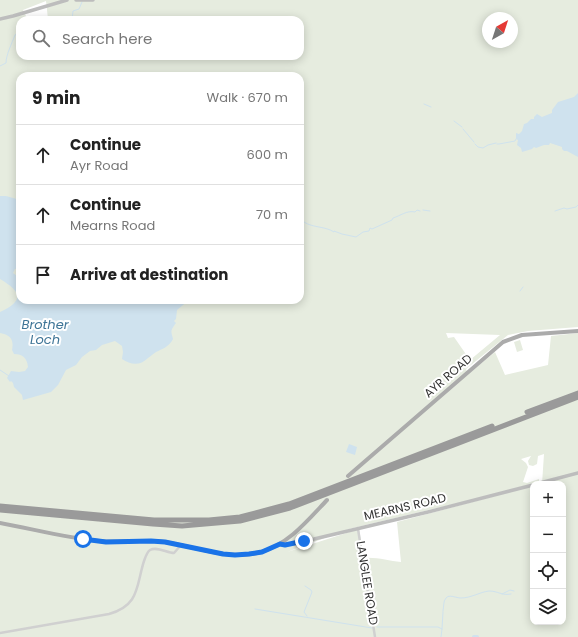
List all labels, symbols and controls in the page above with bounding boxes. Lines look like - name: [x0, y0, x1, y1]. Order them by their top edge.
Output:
- north arrow: [482, 12, 518, 48]
- search box: [16, 16, 304, 60]
- icon: search: [30, 27, 52, 49]
- text: Search here: [62, 28, 152, 49]
- text: 9 min: [32, 86, 81, 110]
- text: Walk · 670 m: [207, 88, 288, 107]
- text: Continue: [70, 134, 141, 155]
- icon: ahead: [32, 144, 54, 166]
- text: 600 m: [247, 145, 288, 164]
- text: Ayr Road: [70, 156, 128, 175]
- text: Continue: [70, 194, 141, 215]
- icon: ahead: [32, 204, 54, 226]
- text: 70 m: [256, 205, 288, 224]
- text: Mearns Road: [70, 216, 155, 235]
- icon: arrive: [32, 264, 54, 286]
- text: Arrive at destination: [70, 264, 228, 285]
- water label: Brother Loch: [21, 315, 70, 349]
- street label: AYR ROAD: [420, 350, 475, 401]
- map controls: [530, 481, 566, 625]
- button: +: [530, 481, 566, 517]
- street label: MEARNS ROAD: [362, 489, 448, 524]
- button: −: [530, 517, 566, 553]
- route start: [74, 530, 92, 548]
- route end: [295, 532, 313, 550]
- street label: LANGLEE ROAD: [352, 540, 383, 626]
- button: locate: [530, 553, 566, 589]
- button: layers: [530, 589, 566, 625]

